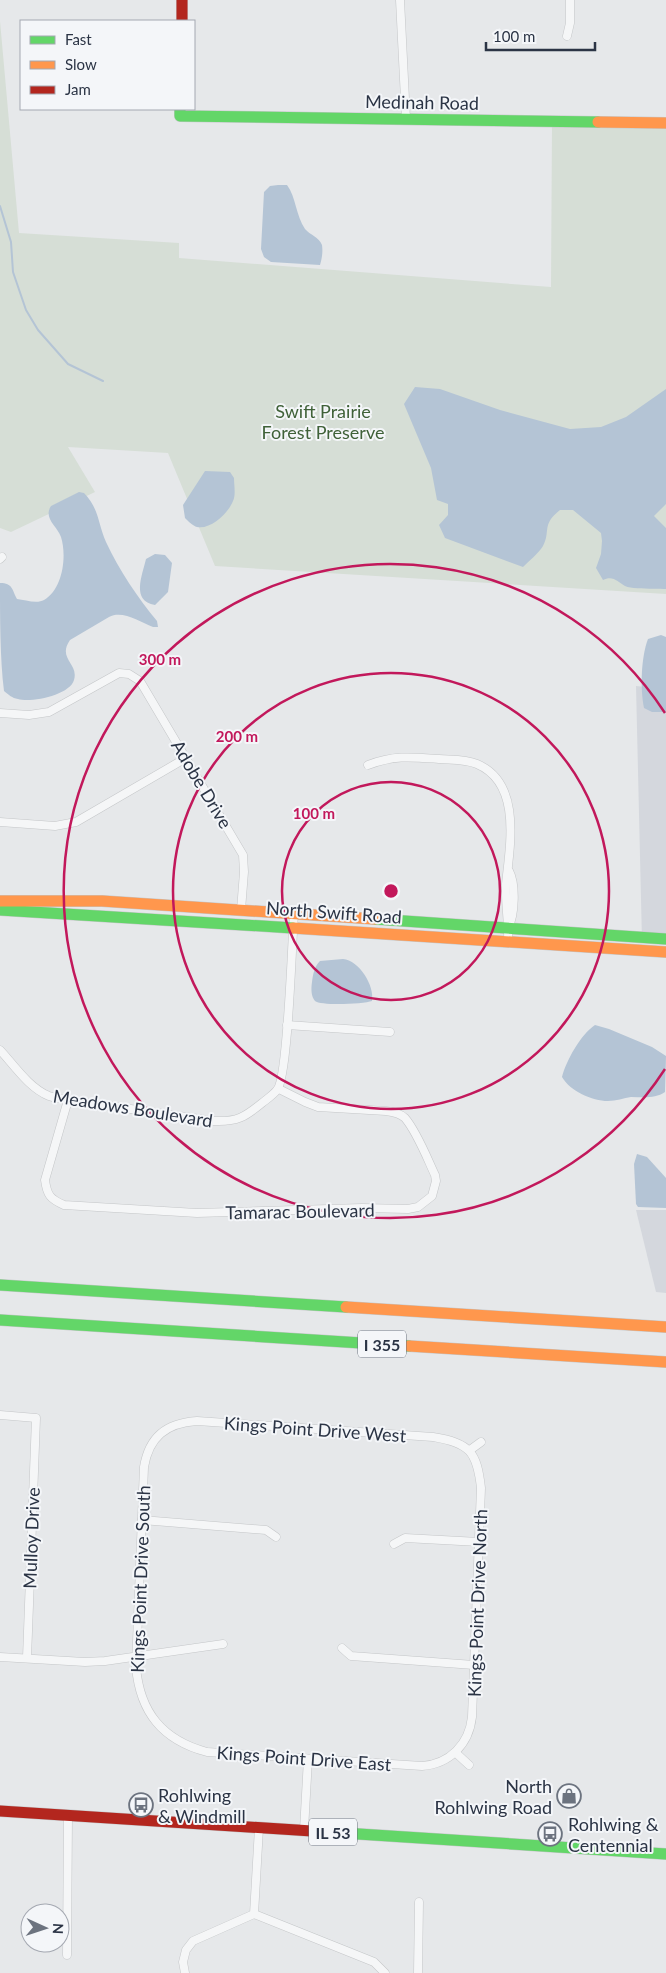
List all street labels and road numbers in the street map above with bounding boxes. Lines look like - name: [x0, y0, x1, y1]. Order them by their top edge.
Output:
- street label: Medinah Road: [365, 90, 479, 114]
- street label: Adobe Drive: [167, 736, 237, 832]
- street label: North Swift Road: [265, 896, 403, 928]
- street label: Meadows Boulevard: [52, 1085, 214, 1131]
- street label: Tamarac Boulevard: [225, 1199, 375, 1223]
- road number: I 355: [358, 1330, 406, 1358]
- street label: Kings Point Drive West: [223, 1412, 407, 1446]
- street label: Kings Point Drive South: [126, 1485, 154, 1673]
- street label: Mulloy Drive: [18, 1487, 44, 1589]
- street label: Kings Point Drive North: [463, 1509, 491, 1697]
- street label: Kings Point Drive East: [216, 1741, 393, 1775]
- road number: IL 53: [309, 1818, 357, 1845]

